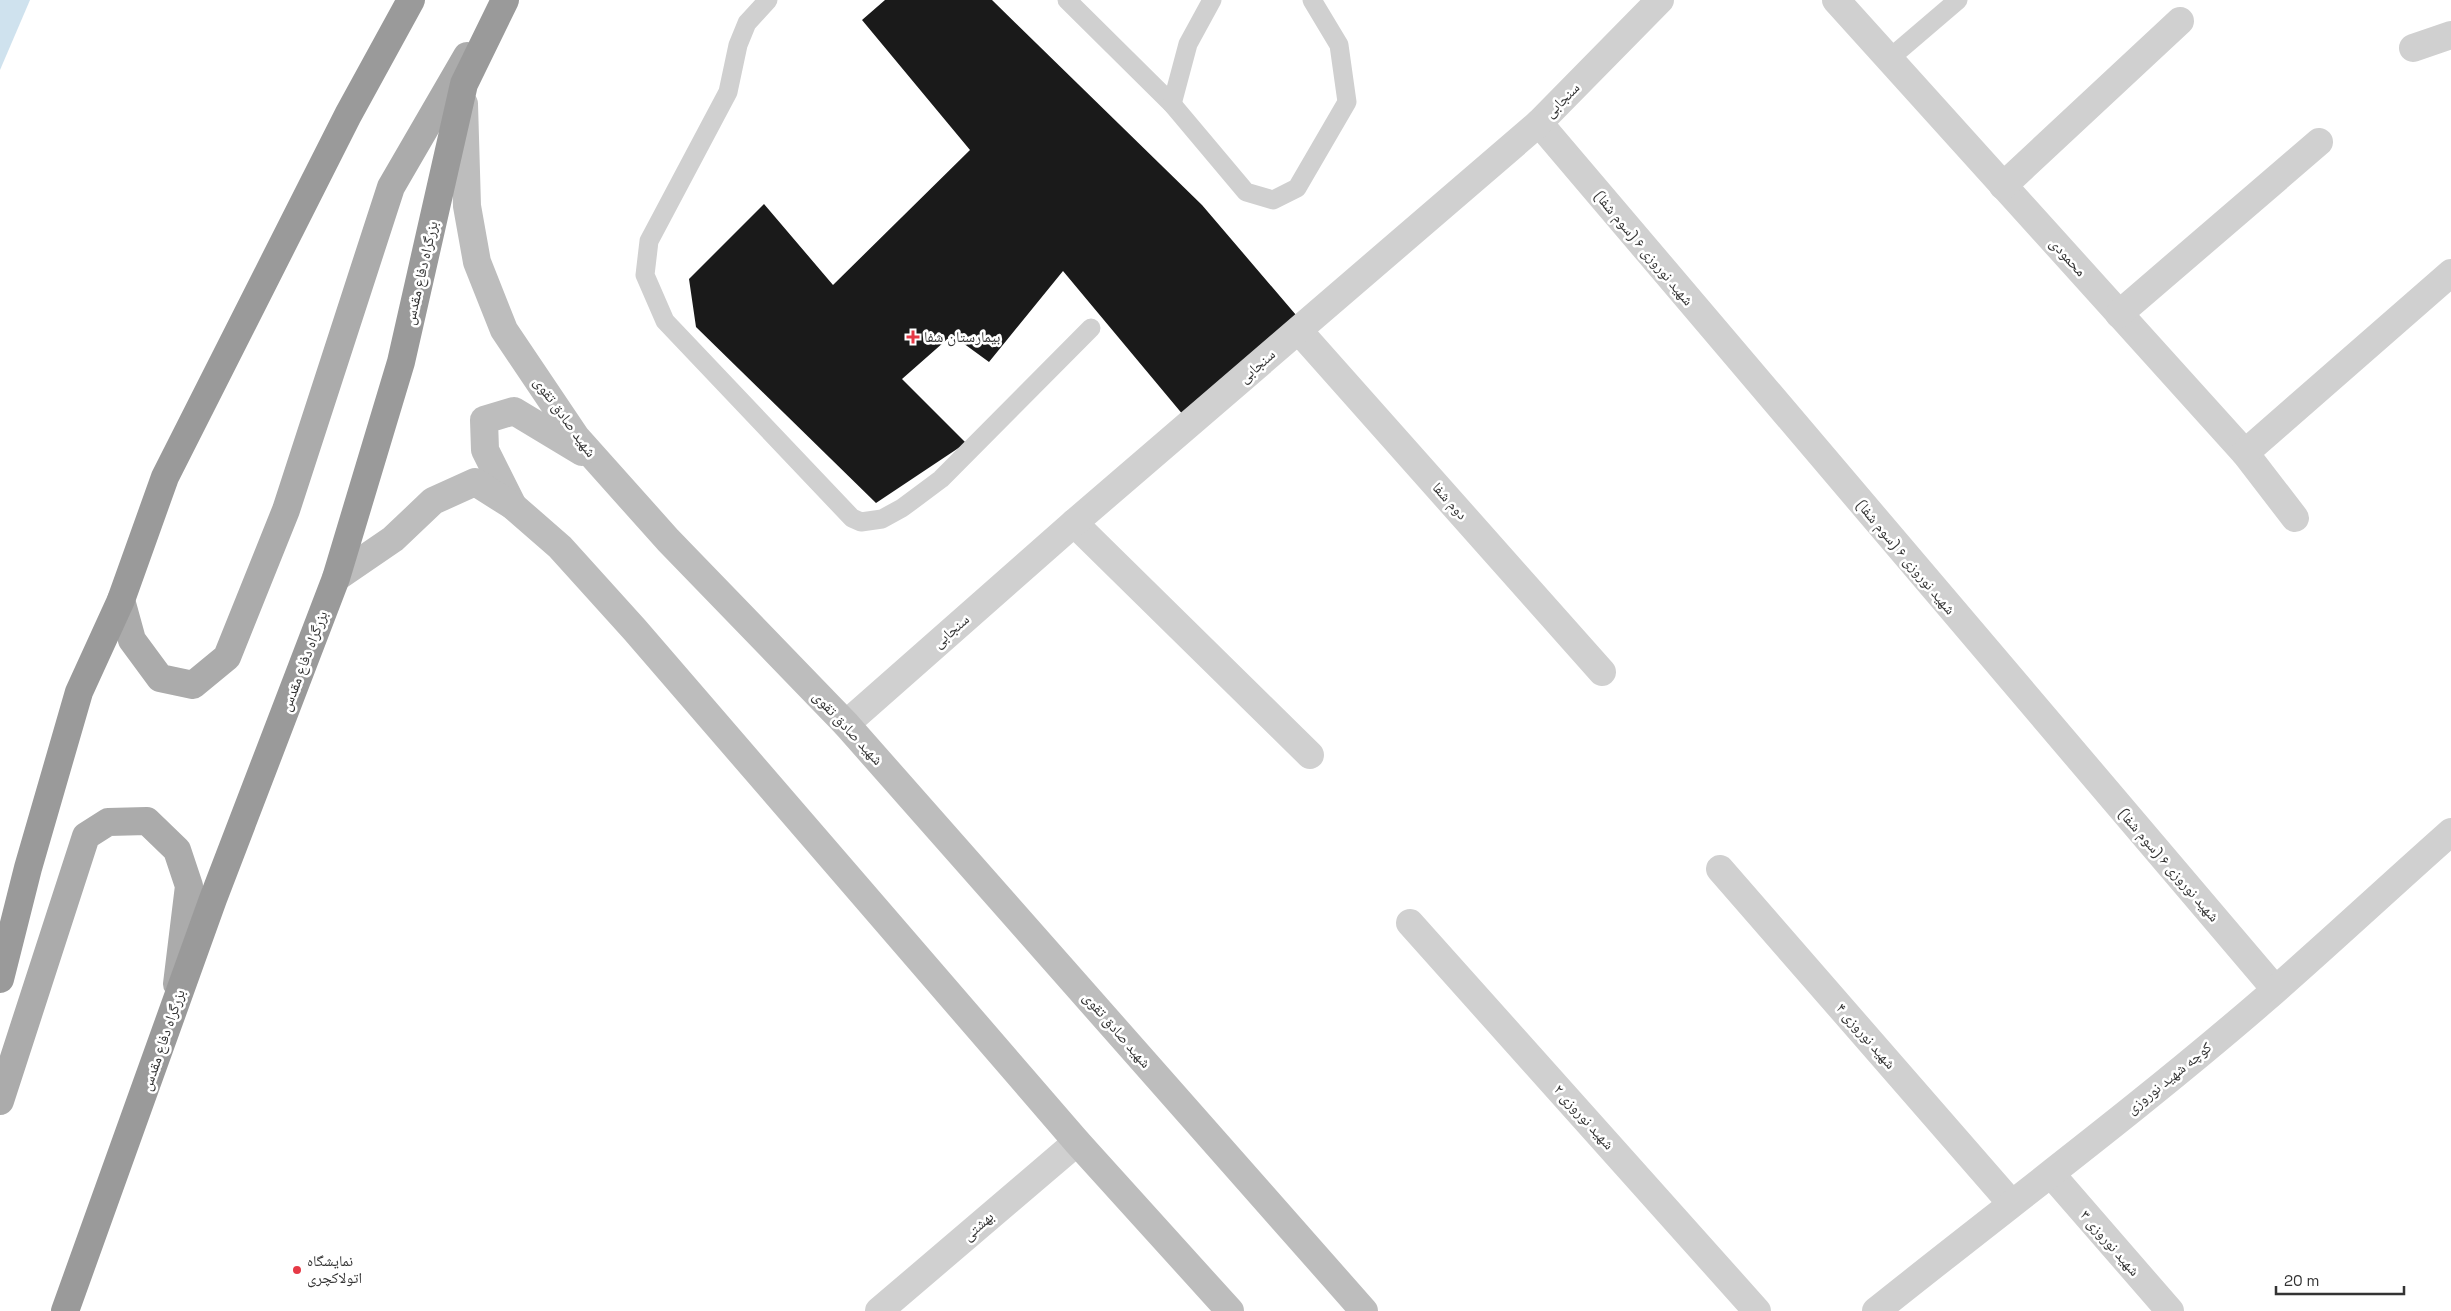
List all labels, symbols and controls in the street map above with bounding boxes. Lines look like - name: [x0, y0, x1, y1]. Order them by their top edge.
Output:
- street label: سنجابی: [1540, 78, 1584, 122]
- street label: شهید نوروزی ۶ (سوم شفا): [1590, 186, 1698, 310]
- street label: بزرگراه دفاع مقدس: [399, 219, 443, 327]
- street label: محمودی: [2045, 233, 2091, 281]
- place label: بیمارستان شفا: [924, 327, 1001, 347]
- marker: بیمارستان شفا: [906, 330, 920, 344]
- street label: سنجابی: [1234, 344, 1280, 387]
- street label: شهید صادق تقوی: [529, 373, 601, 461]
- street label: دوم شفا: [1428, 478, 1472, 524]
- street label: شهید نوروزی ۶ (سوم شفا): [1852, 495, 1960, 619]
- street label: بزرگراه دفاع مقدس: [276, 608, 332, 714]
- street label: سنجابی: [928, 609, 974, 652]
- street label: شهید صادق تقوی: [808, 687, 888, 769]
- street label: شهید نوروزی ۶ (سوم شفا): [2114, 804, 2224, 926]
- street label: بزرگراه دفاع مقدس: [136, 987, 190, 1093]
- street label: شهید صادق تقوی: [1078, 988, 1156, 1072]
- street label: شهید نوروزی ۴: [1832, 999, 1900, 1073]
- street label: کوچه شهید نوروزی: [2122, 1037, 2216, 1119]
- street label: شهید نوروزی ۲: [1549, 1080, 1619, 1154]
- street label: شهید نوروزی ۳: [2076, 1206, 2144, 1280]
- street label: بهشتی: [958, 1207, 998, 1245]
- place label: نمایشگاه اتولاکچری: [307, 1251, 362, 1288]
- marker: نمایشگاه اتولاکچری: [291, 1264, 303, 1276]
- scale bar: [2276, 1264, 2404, 1296]
- text: 20 m: [2284, 1271, 2319, 1290]

